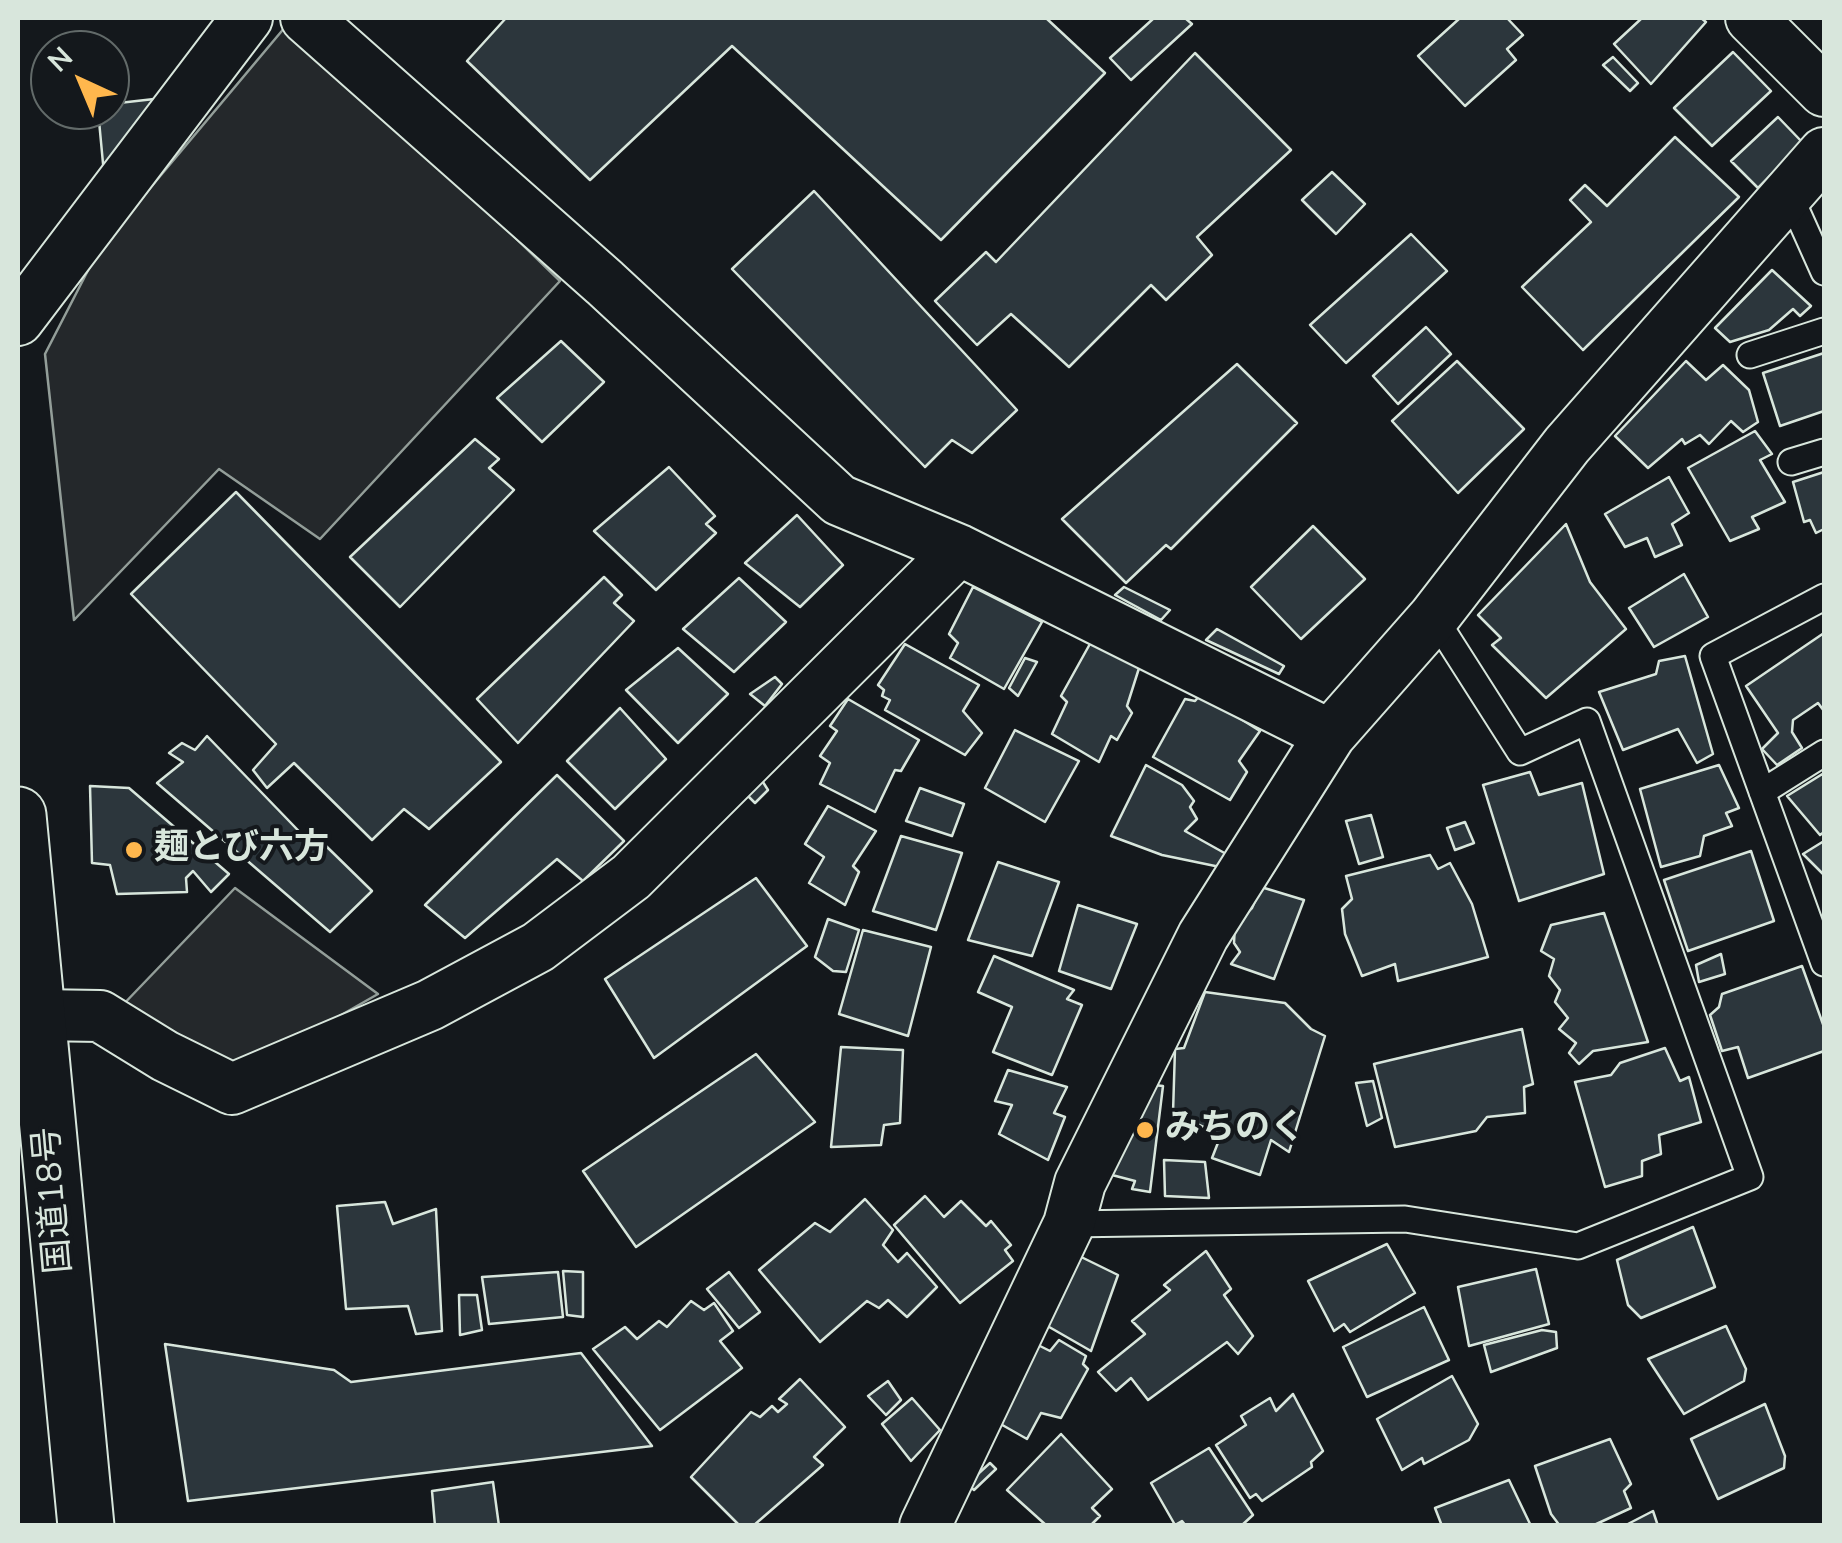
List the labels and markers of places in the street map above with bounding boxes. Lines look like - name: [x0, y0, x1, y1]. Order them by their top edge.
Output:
- place label: 麺とび六方: [154, 829, 329, 871]
- marker: 麺とび六方: [123, 839, 145, 861]
- place label: みちのく: [1165, 1109, 1305, 1151]
- marker: みちのく: [1134, 1119, 1156, 1141]

